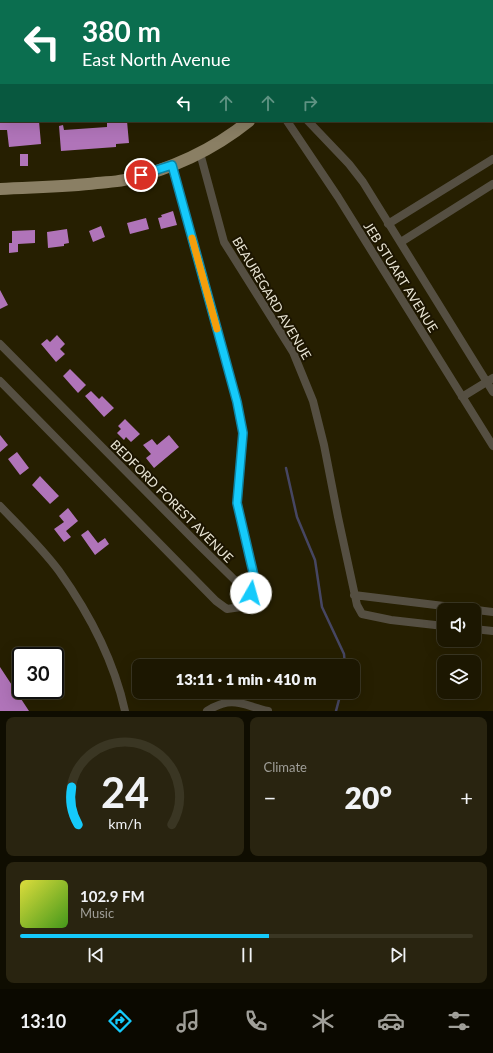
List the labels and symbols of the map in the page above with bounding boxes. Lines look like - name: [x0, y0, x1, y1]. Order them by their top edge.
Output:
- pin: [124, 158, 158, 192]
- street label: JEB STUART AVENUE: [361, 219, 441, 335]
- street label: BEAUREGARD AVENUE: [229, 234, 315, 362]
- street label: BEDFORD FOREST AVENUE: [107, 436, 237, 566]
- position arrow: [230, 572, 272, 614]
- speed limit sign: 30: [12, 647, 64, 699]

